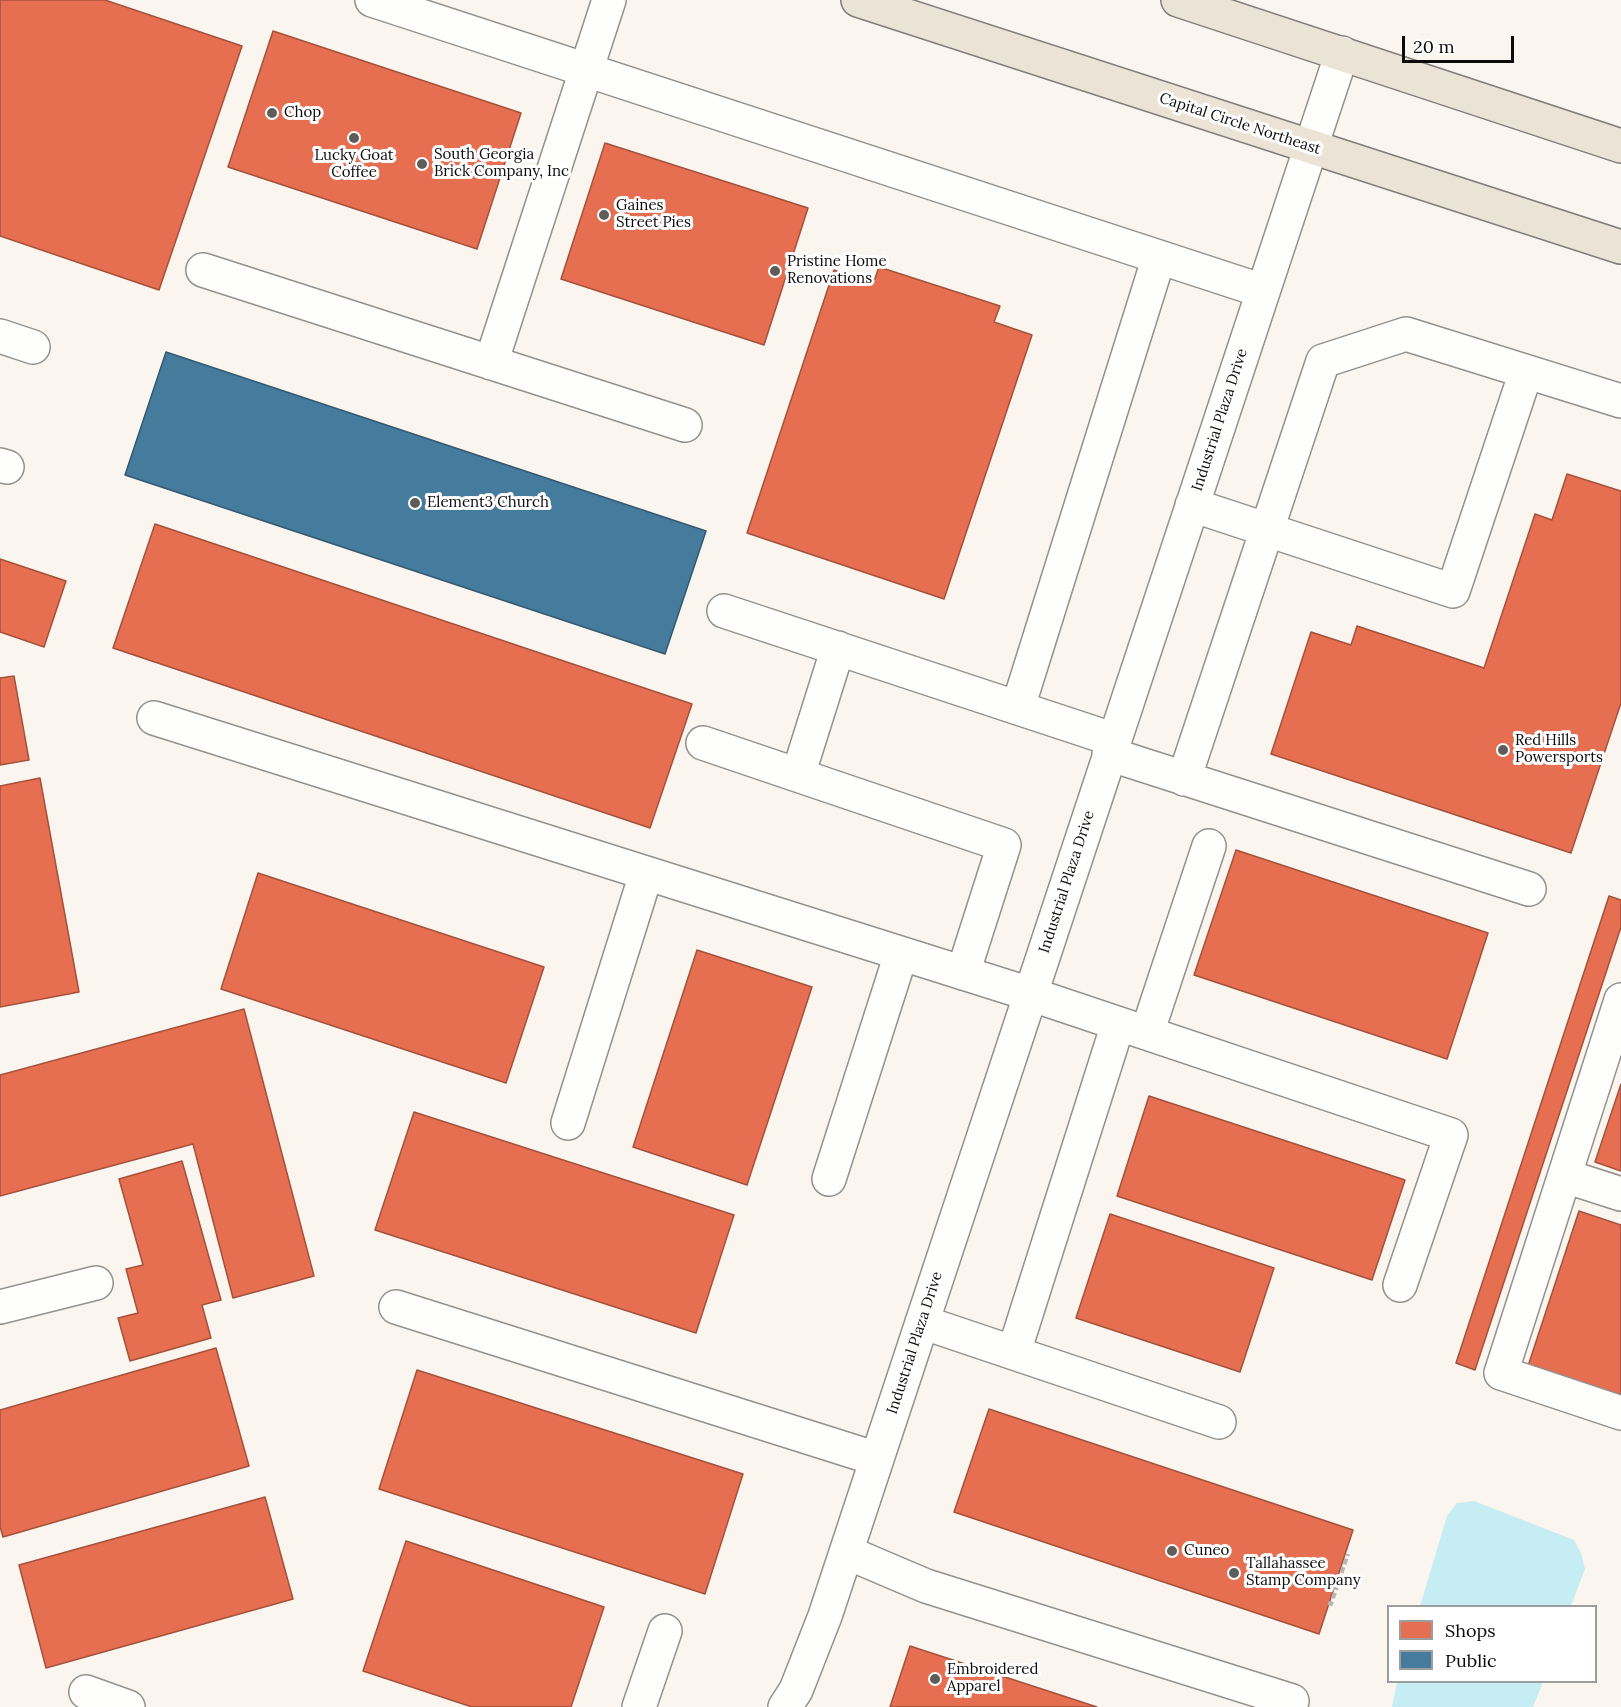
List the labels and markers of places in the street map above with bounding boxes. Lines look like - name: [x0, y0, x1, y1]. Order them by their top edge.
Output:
- place label: Chop: [284, 104, 321, 122]
- marker: Chop: [265, 106, 279, 120]
- marker: Lucky Goat Coffee: [347, 131, 361, 145]
- place label: South Georgia Brick Company, Inc: [434, 146, 569, 181]
- place label: Lucky Goat Coffee: [314, 147, 394, 182]
- marker: South Georgia Brick Company, Inc: [415, 157, 429, 171]
- place label: Gaines Street Pies: [616, 197, 691, 232]
- marker: Gaines Street Pies: [597, 208, 611, 222]
- place label: Pristine Home Renovations: [787, 253, 887, 288]
- marker: Pristine Home Renovations: [768, 264, 782, 278]
- place label: Element3 Church: [427, 494, 549, 512]
- marker: Element3 Church: [408, 496, 422, 510]
- place label: Red Hills Powersports: [1515, 732, 1603, 767]
- marker: Red Hills Powersports: [1496, 743, 1510, 757]
- place label: Cuneo: [1184, 1542, 1229, 1560]
- marker: Cuneo: [1165, 1544, 1179, 1558]
- place label: Tallahassee Stamp Company: [1246, 1555, 1361, 1590]
- marker: Tallahassee Stamp Company: [1227, 1566, 1241, 1580]
- place label: Embroidered Apparel: [947, 1661, 1038, 1696]
- marker: Embroidered Apparel: [928, 1672, 942, 1686]

